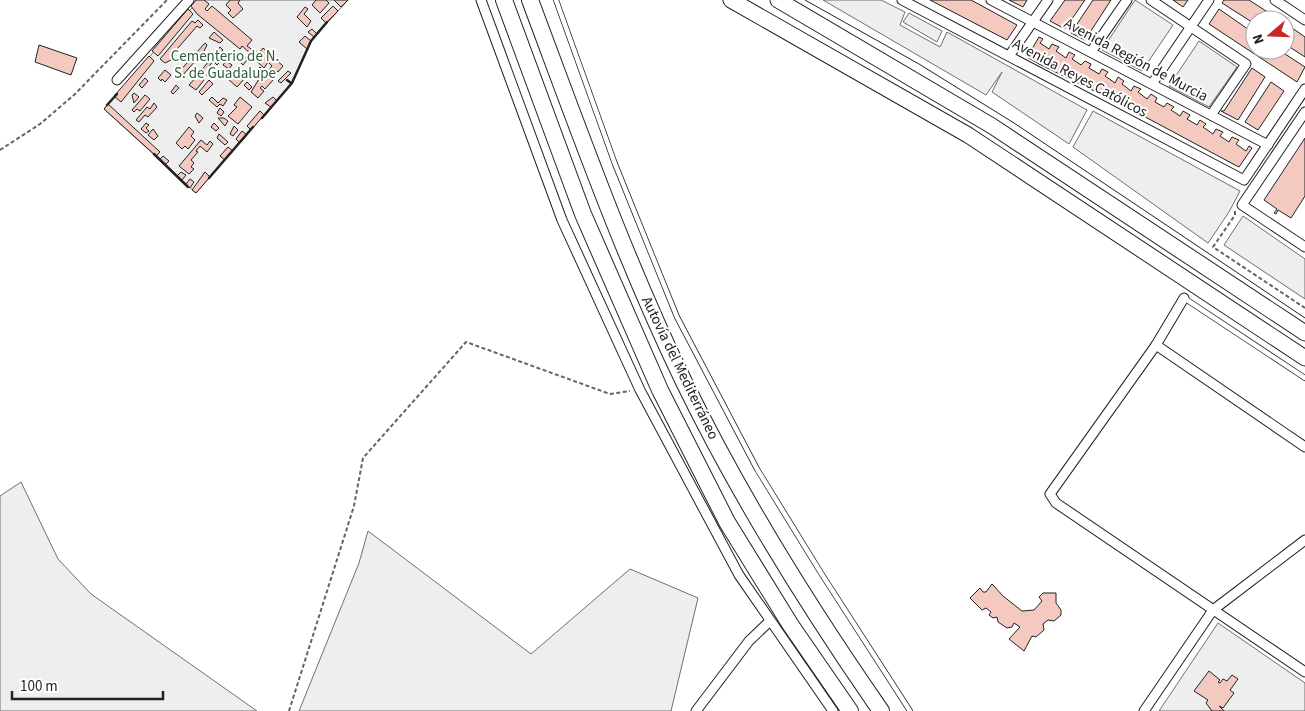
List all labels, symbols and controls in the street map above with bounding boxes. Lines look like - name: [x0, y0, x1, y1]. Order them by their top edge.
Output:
- north arrow: [1245, 10, 1295, 60]
- street label: Avenida Región de Murcia: [1060, 13, 1212, 107]
- text: N: [1248, 31, 1270, 47]
- street label: Avenida Reyes Católicos: [1009, 33, 1151, 123]
- park label: Cementerio de N. S. de Guadalupe: [171, 46, 279, 84]
- street label: Autovía del Mediterráneo: [636, 293, 724, 443]
- scale bar: [12, 668, 164, 700]
- text: 100 m: [20, 676, 58, 697]

